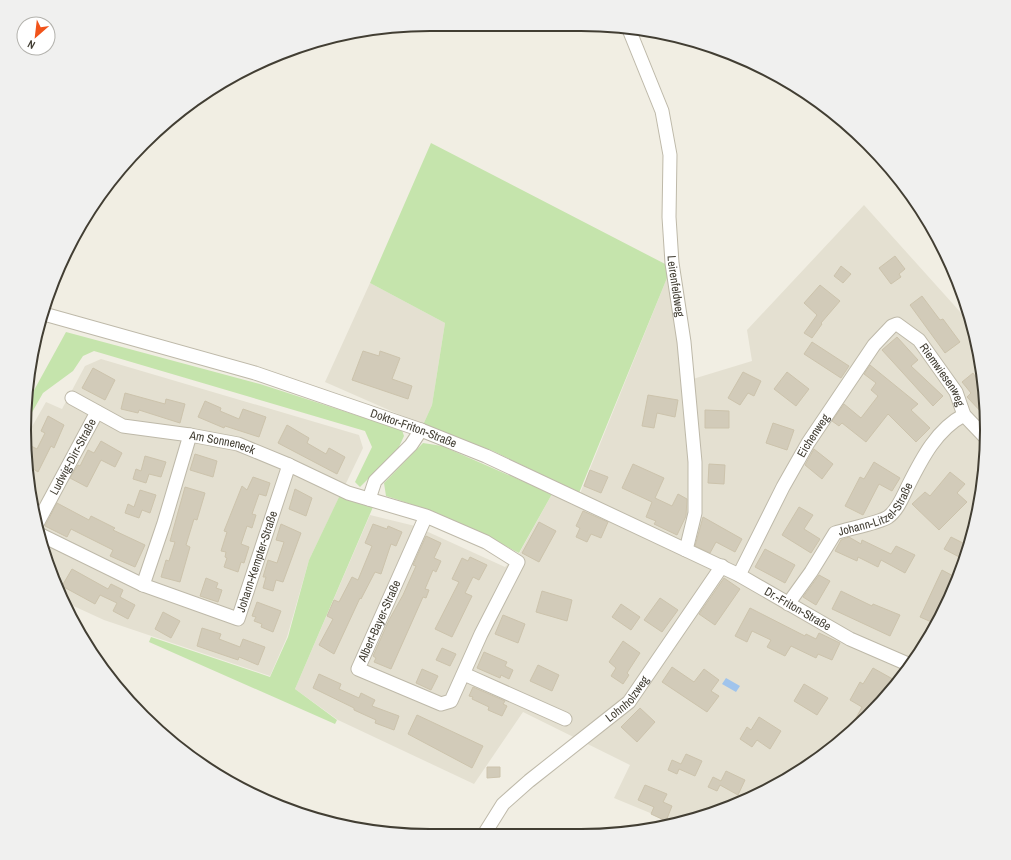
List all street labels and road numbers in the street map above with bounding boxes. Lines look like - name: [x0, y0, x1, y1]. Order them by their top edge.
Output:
- street label: Leirenfeldweg: [664, 255, 688, 319]
- street label: Riemwiesenweg: [916, 340, 969, 409]
- street label: Doktor-Friton-Straße: [368, 405, 459, 451]
- street label: Eichenweg: [793, 410, 834, 460]
- street label: Ludwig-Dirr-Straße: [46, 416, 100, 498]
- street label: Am Sonneneck: [187, 427, 258, 458]
- street label: Johann-Litzel-Straße: [836, 480, 917, 540]
- street label: Johann-Kempter-Straße: [233, 509, 281, 614]
- street label: Albert-Bayer-Straße: [354, 578, 404, 665]
- street label: Dr.-Friton-Straße: [761, 583, 834, 634]
- street label: Lohnholzweg: [602, 672, 653, 726]

